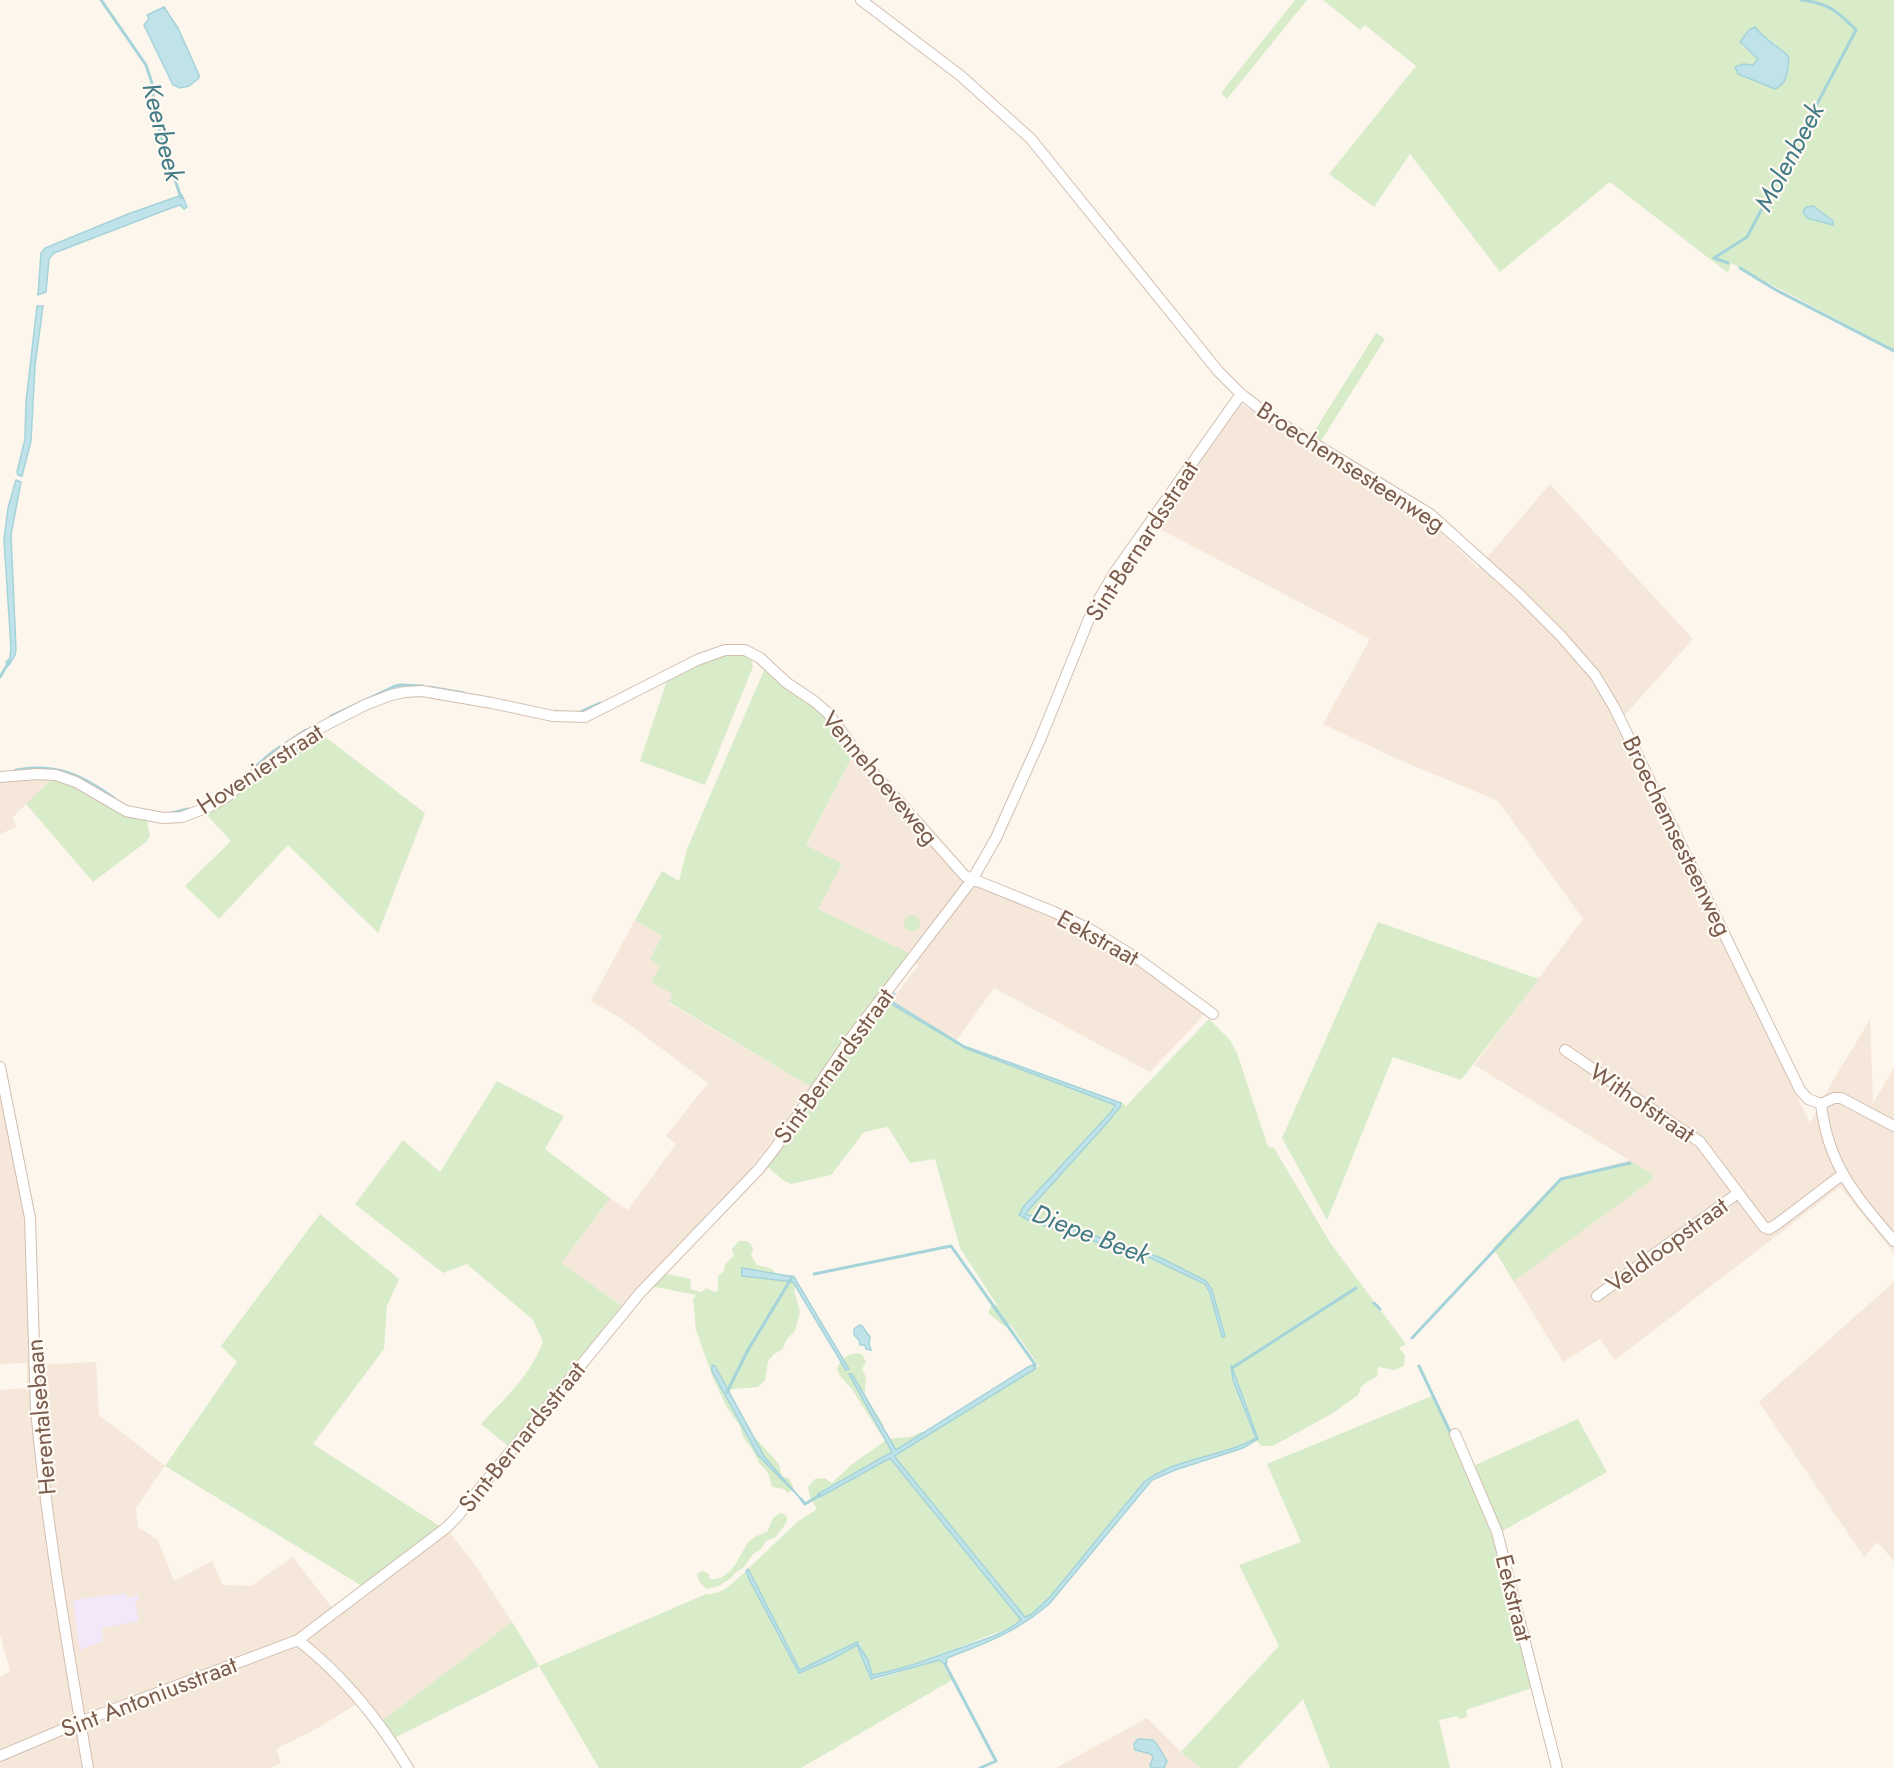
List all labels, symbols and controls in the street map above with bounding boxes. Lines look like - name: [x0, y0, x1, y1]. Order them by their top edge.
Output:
- water label: Keerbeek: [133, 79, 194, 187]
- water label: Molenbeek: [1745, 94, 1834, 218]
- street label: Broechemsesteenweg: [1250, 392, 1452, 541]
- street label: Sint-Bernardsstraat: [1077, 453, 1207, 628]
- street label: Vennehoeveweg: [814, 703, 947, 852]
- street label: Hovenierstraat: [190, 714, 330, 823]
- street label: Broechemsesteenweg: [1614, 730, 1741, 942]
- street label: Eekstraat: [1051, 901, 1146, 974]
- street label: Sint-Bernardsstraat: [765, 980, 902, 1151]
- street label: Withofstraat: [1582, 1054, 1702, 1151]
- street label: Veldloopstraat: [1598, 1188, 1735, 1301]
- water label: Diepe Beek: [1027, 1194, 1157, 1274]
- street label: Herentalsebaan: [16, 1338, 65, 1497]
- street label: Sint-Bernardsstraat: [450, 1354, 594, 1520]
- street label: Eekstraat: [1487, 1551, 1542, 1645]
- street label: Sint Antoniusstraat: [56, 1647, 242, 1746]

